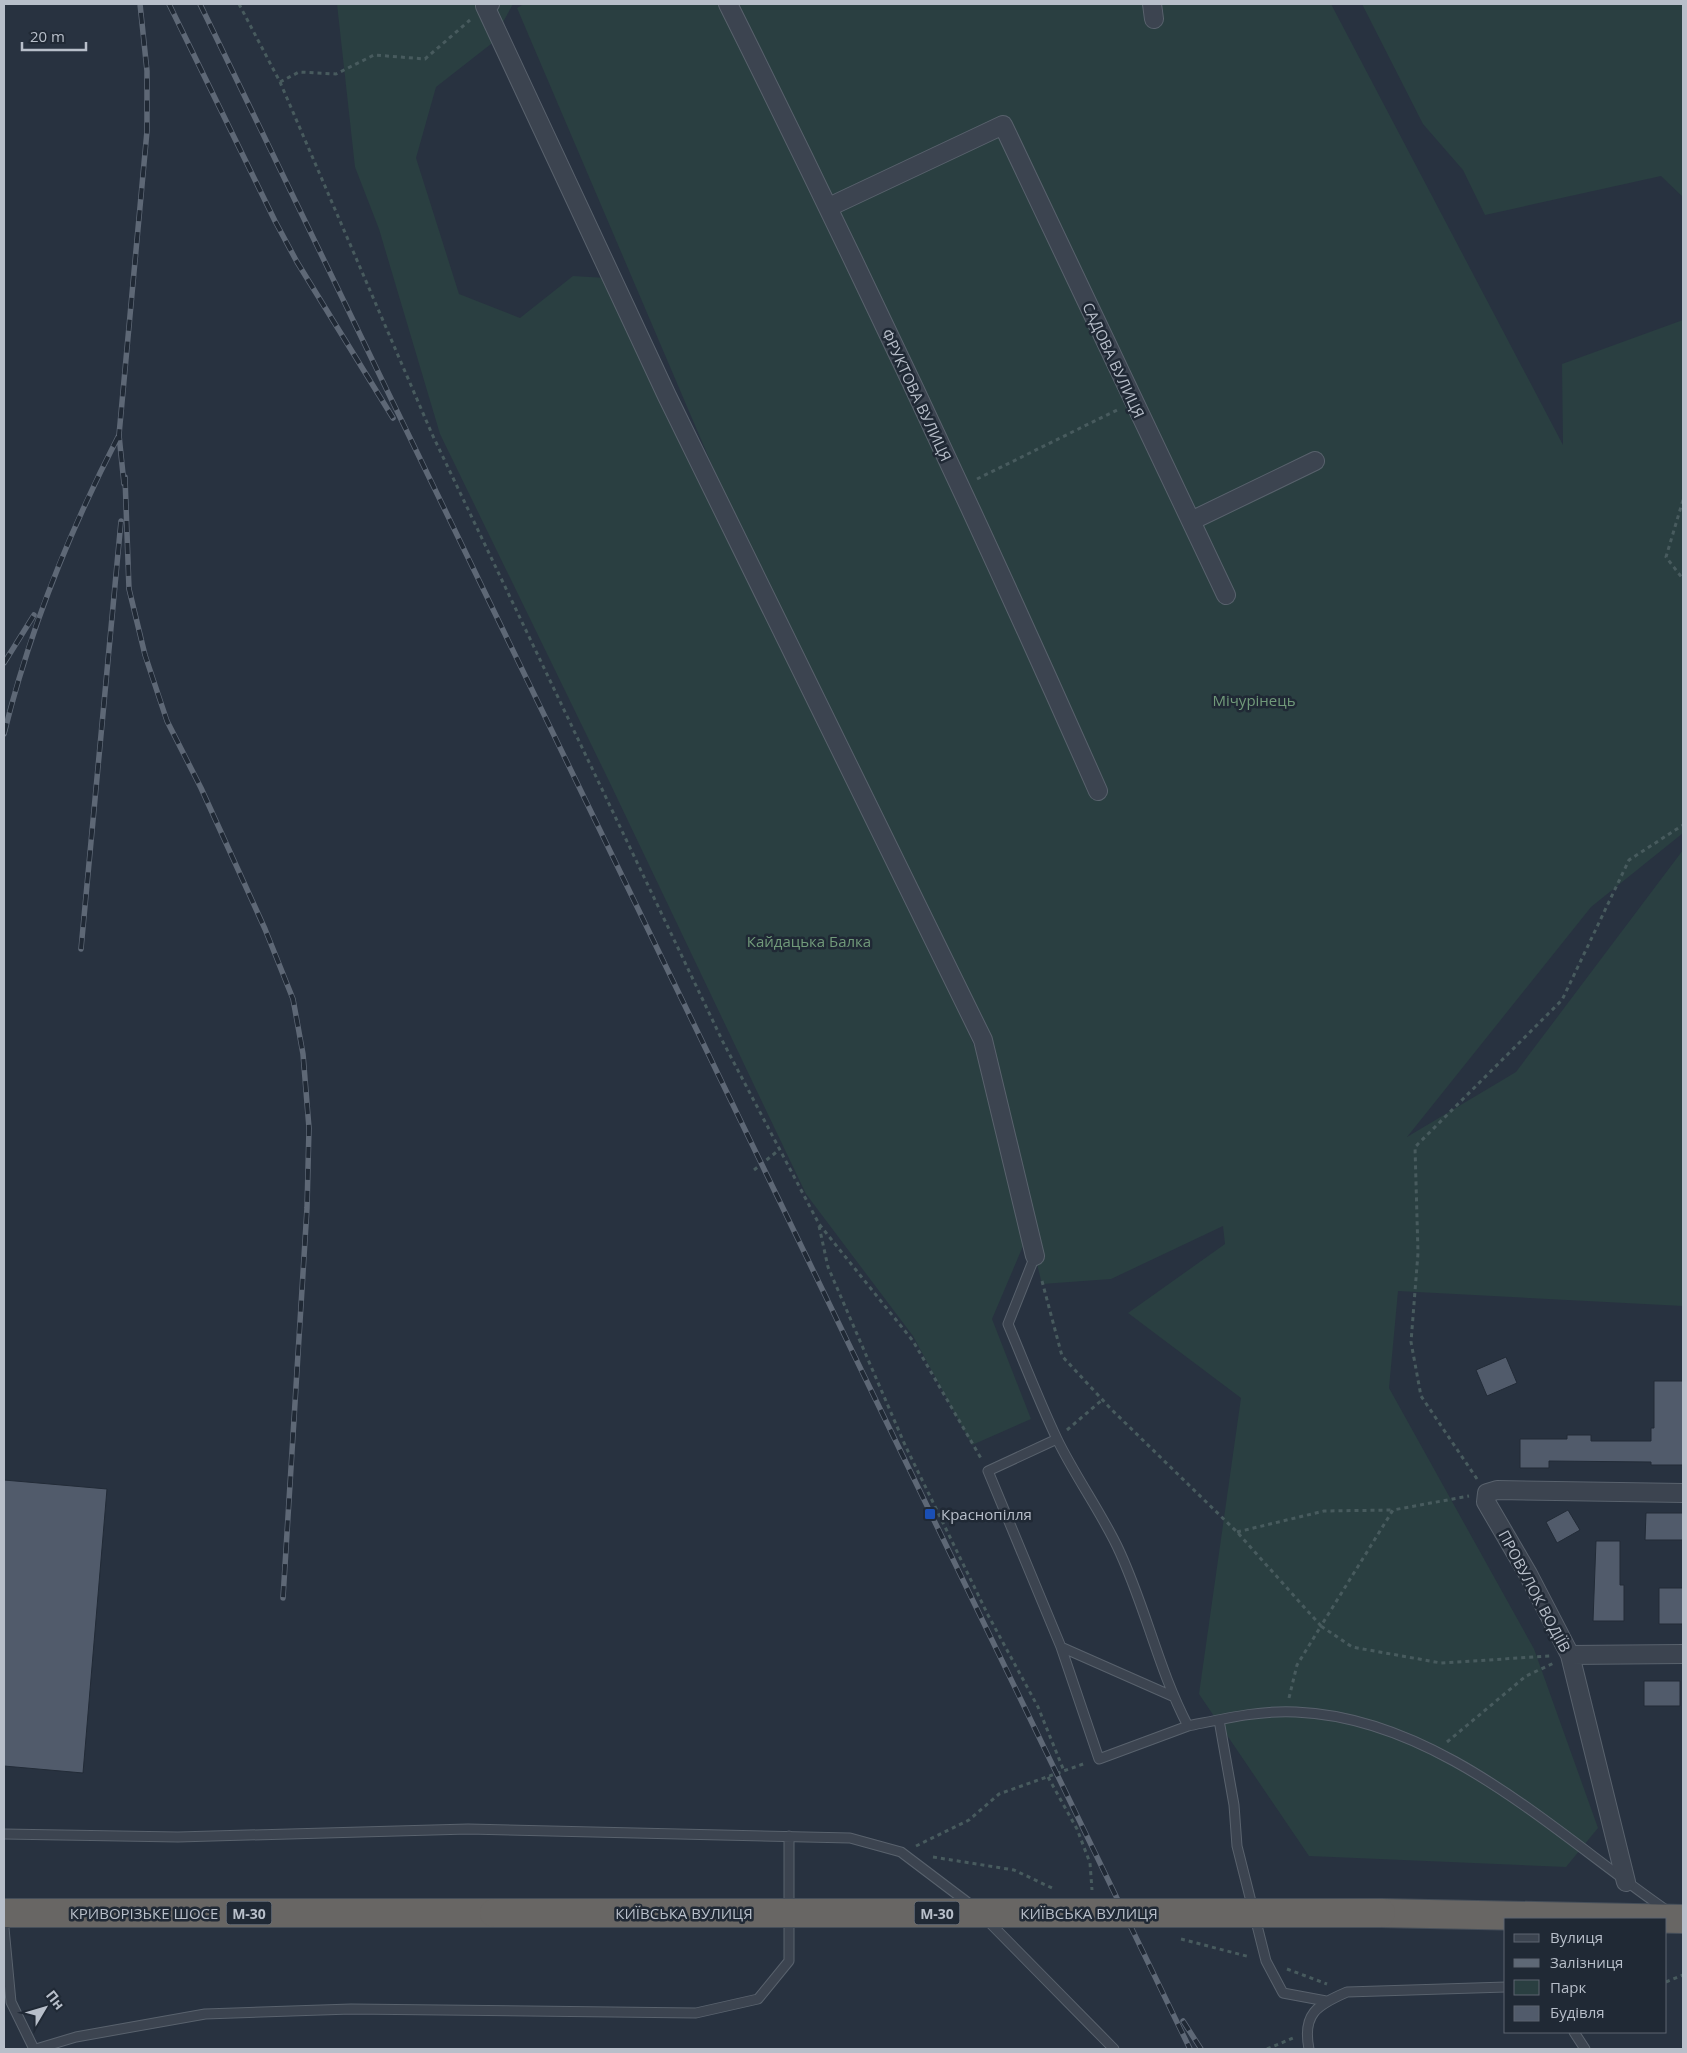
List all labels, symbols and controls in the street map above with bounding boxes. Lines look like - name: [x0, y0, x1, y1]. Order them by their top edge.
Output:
- scale bar: [22, 20, 86, 52]
- text: 20 m: [30, 26, 65, 46]
- street label: САДОВА ВУЛИЦЯ: [1078, 299, 1150, 421]
- street label: ФРУКТОВА ВУЛИЦЯ: [878, 326, 956, 464]
- park label: Мічурінець: [1212, 690, 1296, 710]
- park label: Кайдацька Балка: [747, 931, 871, 951]
- place label: Краснопілля: [941, 1504, 1032, 1524]
- marker: Краснопілля: [923, 1507, 937, 1521]
- street label: ПРОВУЛОК ВОДІЇВ: [1494, 1526, 1576, 1656]
- road number: М-30: [226, 1902, 272, 1925]
- road number: М-30: [914, 1902, 960, 1925]
- street label: КРИВОРІЗЬКЕ ШОСЕ: [70, 1903, 218, 1923]
- street label: КИЇВСЬКА ВУЛИЦЯ: [615, 1903, 753, 1923]
- street label: КИЇВСЬКА ВУЛИЦЯ: [1020, 1903, 1158, 1923]
- legend: [1504, 1918, 1667, 2033]
- text: Вулиця: [1550, 1927, 1603, 1947]
- text: Залізниця: [1550, 1952, 1623, 1972]
- text: Парк: [1550, 1977, 1586, 1997]
- north arrow: [20, 1983, 70, 2033]
- text: Пн: [42, 1986, 69, 2013]
- text: Будівля: [1550, 2002, 1605, 2022]

